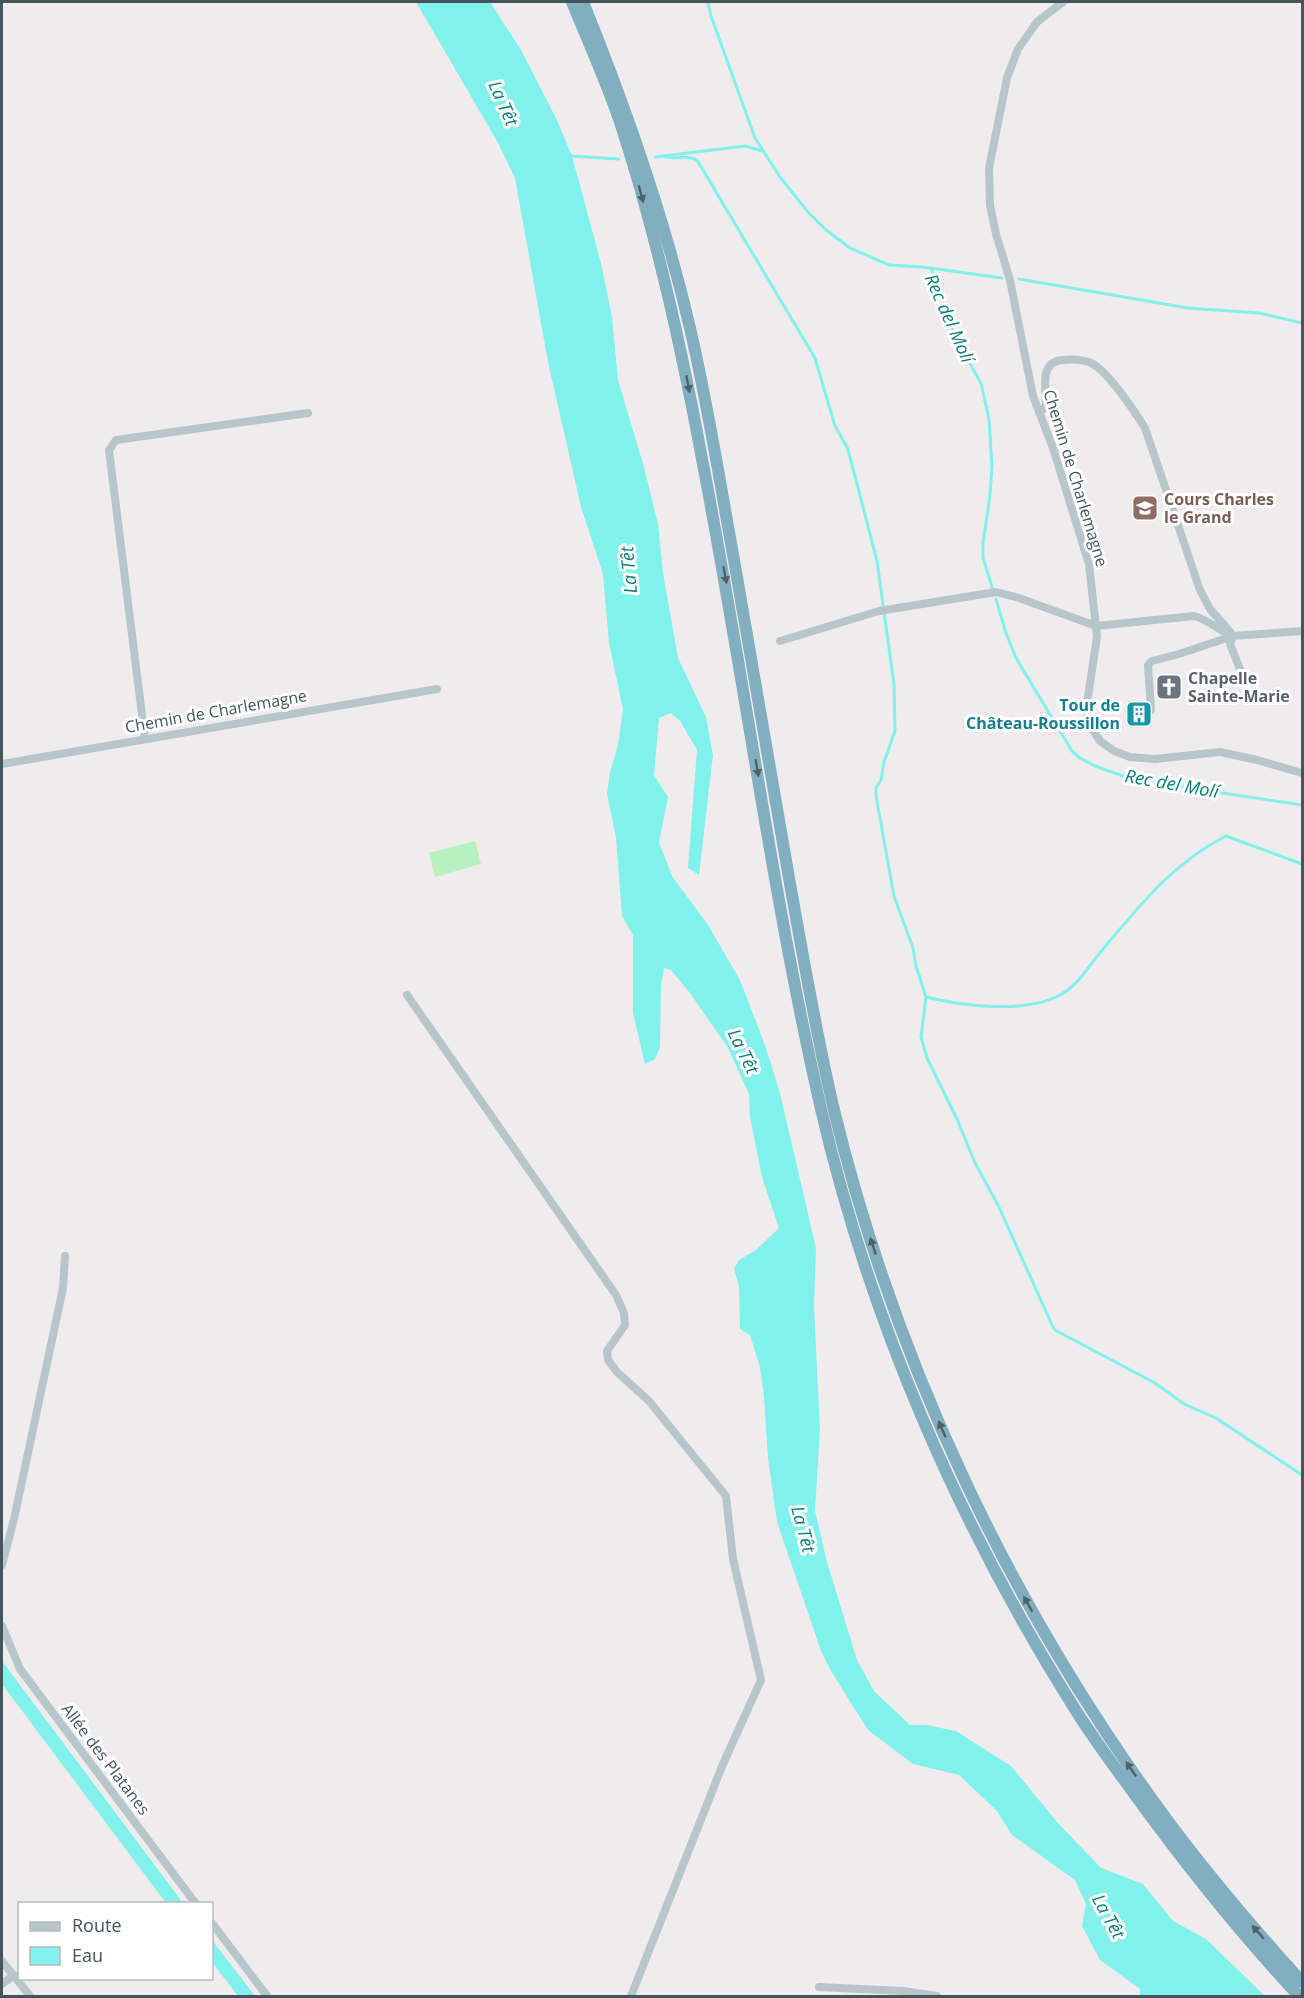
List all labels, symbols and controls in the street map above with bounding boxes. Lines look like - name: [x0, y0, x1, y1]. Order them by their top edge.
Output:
- water label: La Têt: [483, 76, 525, 130]
- one-way arrow: [637, 185, 647, 204]
- water label: Rec del Molí: [920, 270, 981, 368]
- one-way arrow: [684, 374, 693, 393]
- street label: Chemin de Charlemagne: [1039, 387, 1113, 569]
- place label: Cours Charles le Grand: [1164, 488, 1274, 528]
- school or university icon: Cours Charles le Grand: [1130, 493, 1160, 523]
- water label: La Têt: [614, 544, 642, 595]
- one-way arrow: [720, 566, 729, 585]
- place label: Chapelle Sainte-Marie: [1188, 667, 1290, 707]
- church icon: Chapelle Sainte-Marie: [1154, 672, 1184, 702]
- street label: Chemin de Charlemagne: [123, 684, 309, 738]
- place label: Tour de Château-Roussillon: [966, 694, 1120, 734]
- building icon: Tour de Château-Roussillon: [1124, 699, 1154, 729]
- one-way arrow: [753, 758, 762, 777]
- water label: Rec del Molí: [1123, 763, 1223, 803]
- water label: La Têt: [723, 1024, 766, 1079]
- one-way arrow: [868, 1237, 878, 1255]
- one-way arrow: [938, 1420, 947, 1437]
- water label: La Têt: [786, 1503, 822, 1556]
- one-way arrow: [1023, 1595, 1033, 1612]
- street label: Allée des Platanes: [57, 1699, 155, 1819]
- one-way arrow: [1126, 1761, 1137, 1777]
- water label: La Têt: [1087, 1889, 1131, 1943]
- legend: [18, 1902, 213, 1980]
- text: Route: [72, 1913, 122, 1937]
- one-way arrow: [1251, 1924, 1265, 1939]
- text: Eau: [72, 1943, 103, 1967]

